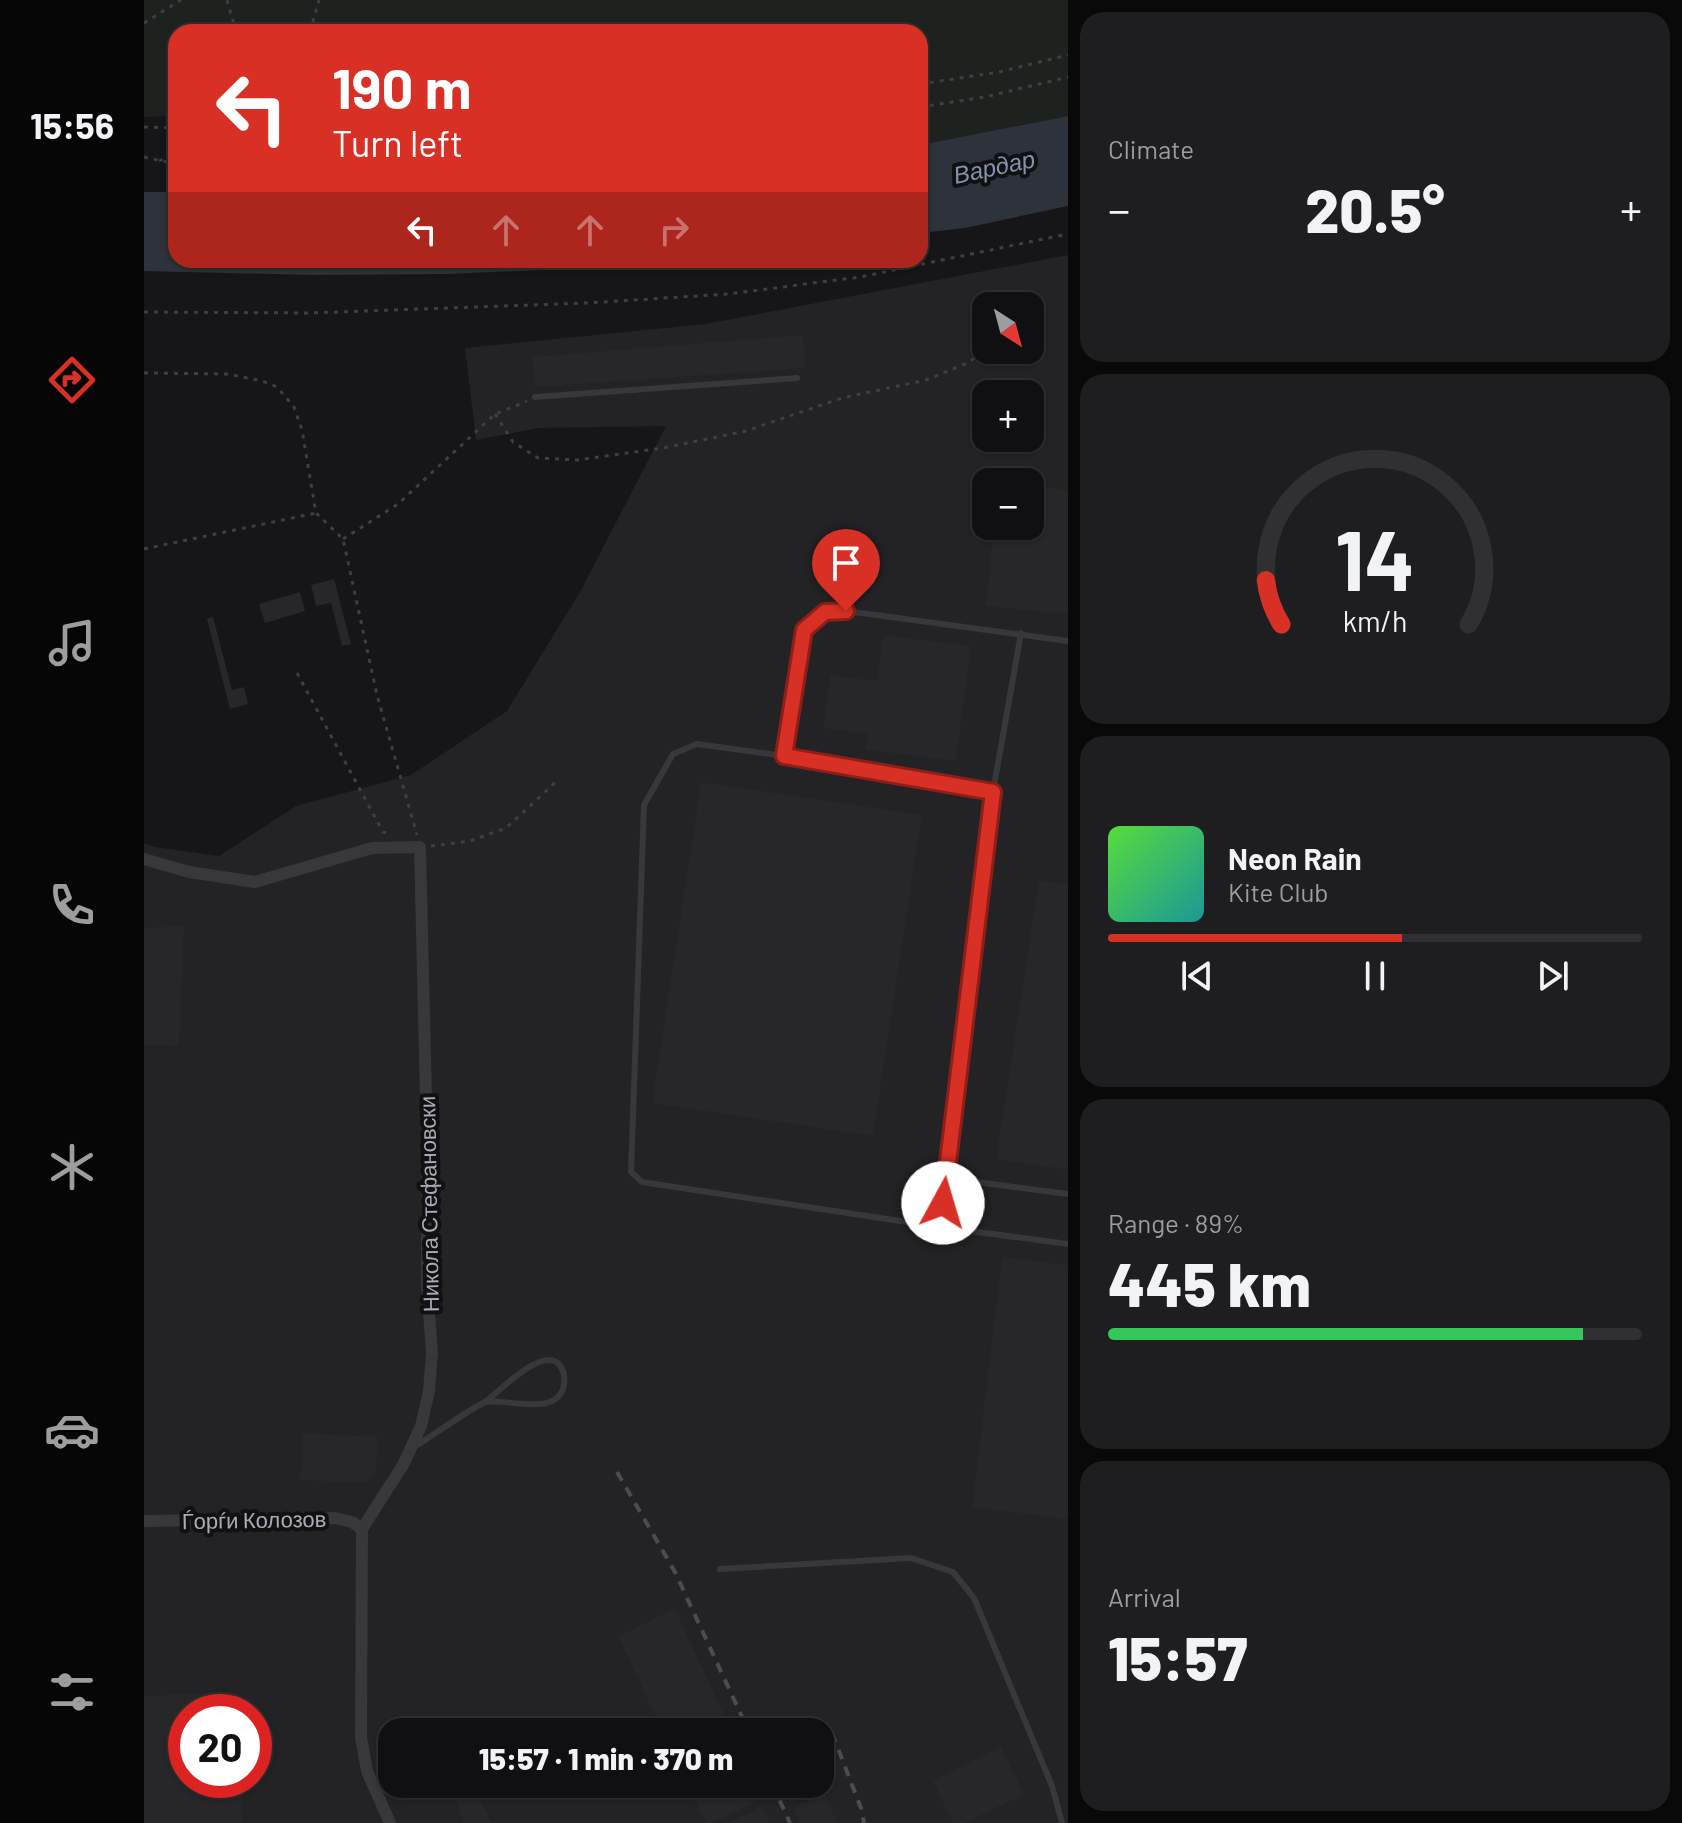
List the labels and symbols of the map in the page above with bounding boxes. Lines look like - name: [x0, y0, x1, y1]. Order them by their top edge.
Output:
- water label: Вардар: [951, 143, 1037, 189]
- north arrow: [972, 292, 1044, 364]
- pin: [812, 529, 880, 611]
- street label: Никола Стефановски: [413, 1096, 444, 1312]
- position arrow: [901, 1161, 985, 1245]
- street label: Ѓорѓи Колозов: [182, 1505, 326, 1534]
- speed limit sign: 20: [168, 1694, 272, 1798]

